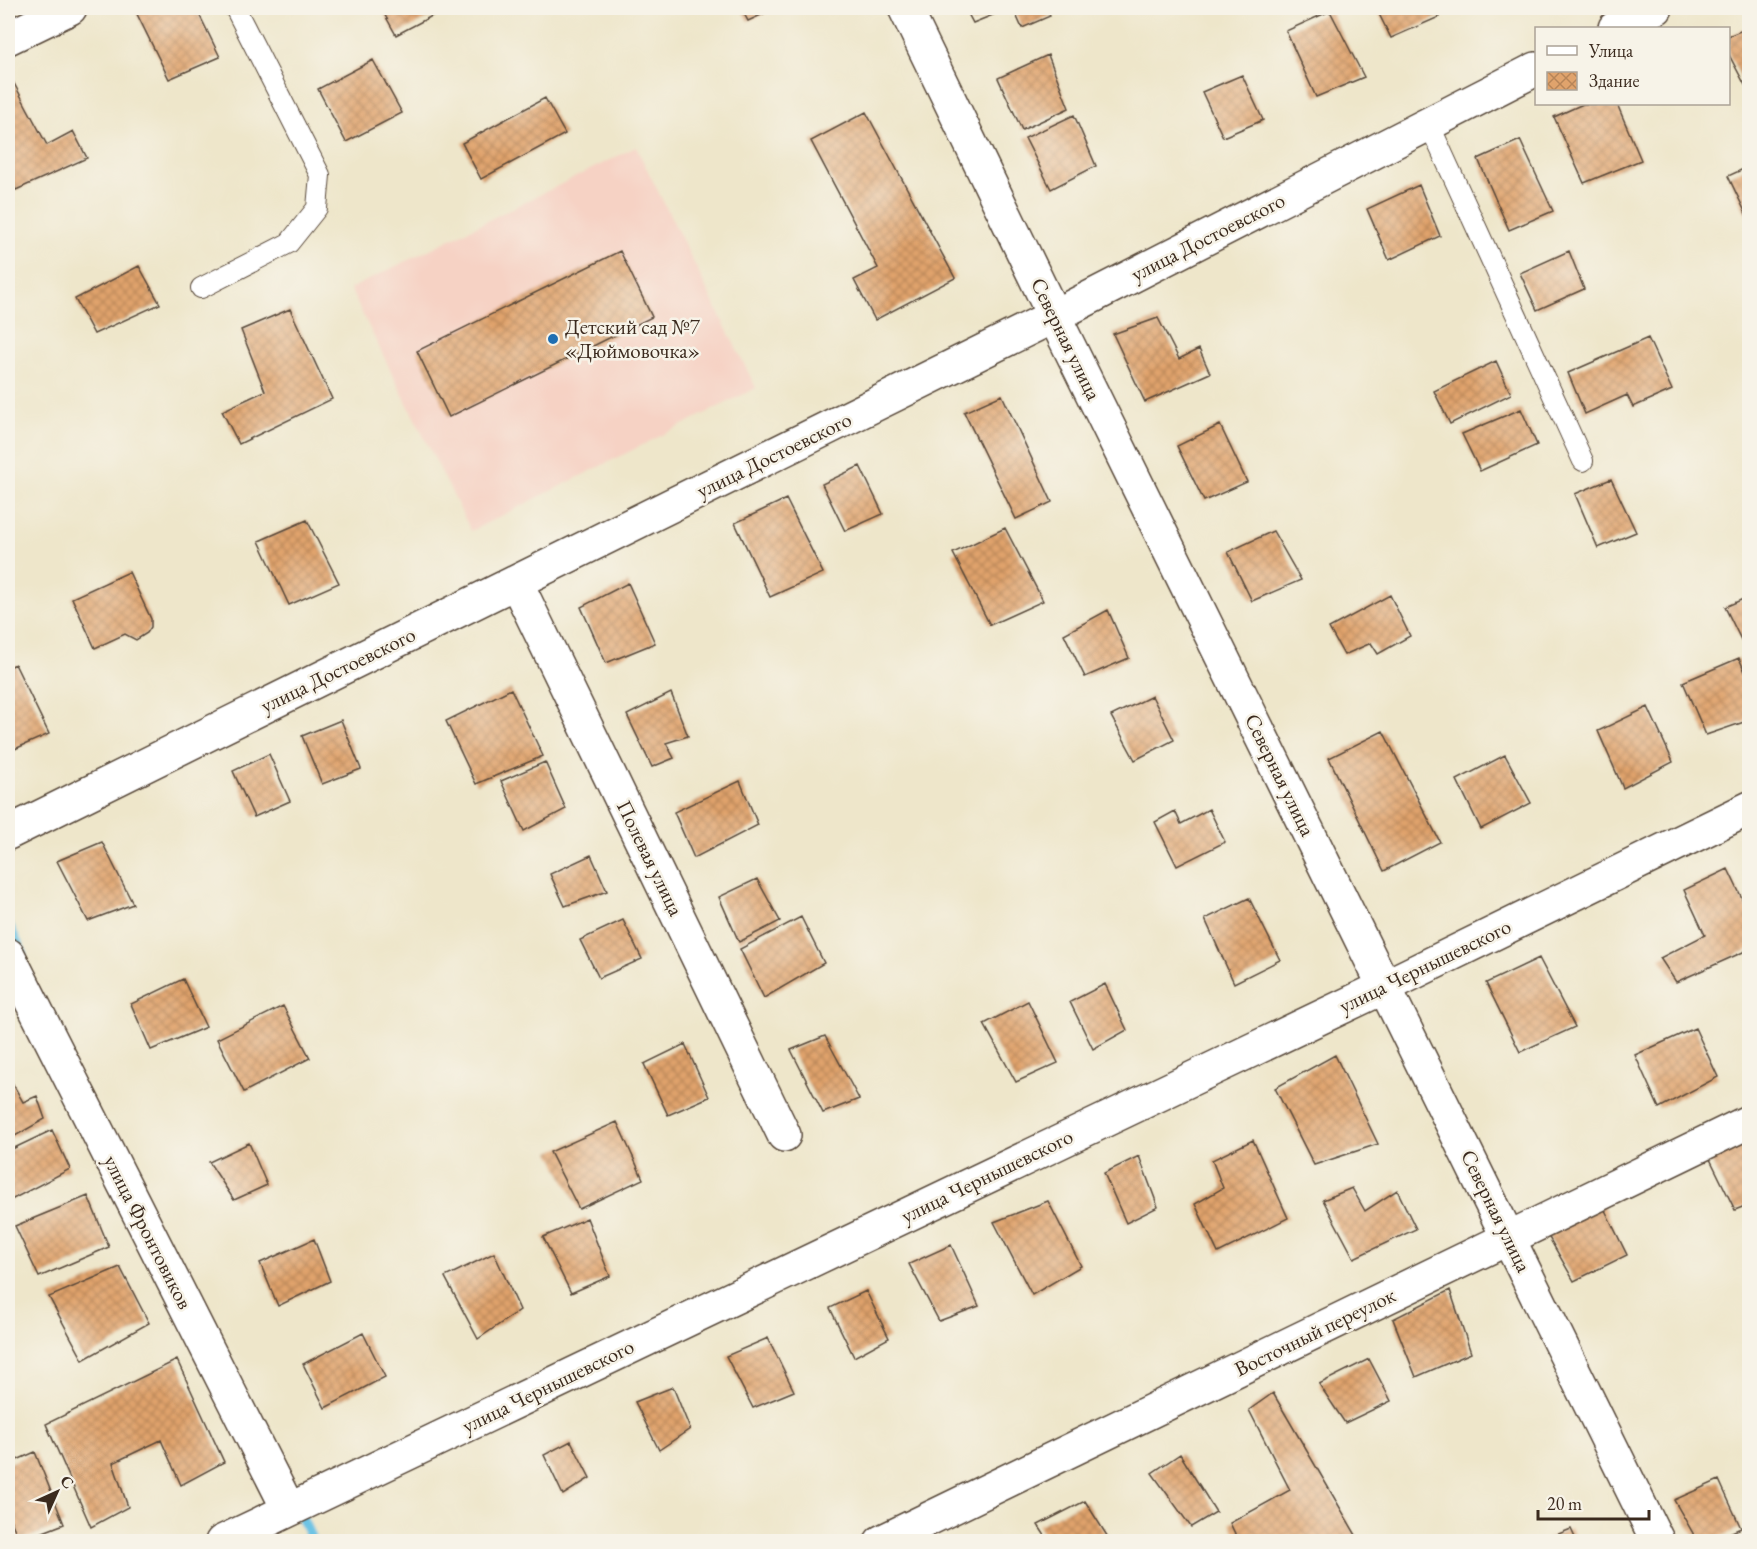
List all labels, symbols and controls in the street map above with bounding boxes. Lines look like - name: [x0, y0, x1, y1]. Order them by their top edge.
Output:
- legend: [1535, 27, 1730, 105]
- text: Улица: [1588, 39, 1634, 62]
- text: Здание: [1589, 69, 1639, 92]
- street label: улица Достоевского: [1126, 186, 1289, 287]
- street label: Северная улица: [1025, 273, 1108, 405]
- place label: Детский сад №7 «Дюймовочка»: [565, 313, 701, 364]
- marker: Детский сад №7 «Дюймовочка»: [546, 332, 560, 346]
- street label: улица Достоевского: [692, 405, 856, 504]
- street label: улица Достоевского: [256, 620, 420, 719]
- street label: Северная улица: [1239, 709, 1322, 841]
- street label: Полевая улица: [611, 795, 690, 921]
- street label: улица Чернышевского: [1334, 912, 1515, 1019]
- street label: улица Чернышевского: [896, 1122, 1077, 1229]
- street label: Северная улица: [1455, 1145, 1538, 1277]
- street label: улица Фронтовиков: [98, 1150, 199, 1313]
- street label: Восточный переулок: [1230, 1281, 1400, 1382]
- street label: улица Чернышевского: [457, 1332, 638, 1439]
- north arrow: [27, 1462, 87, 1522]
- text: С: [56, 1470, 79, 1493]
- scale bar: [1538, 1483, 1649, 1521]
- text: 20 m: [1547, 1492, 1582, 1515]

